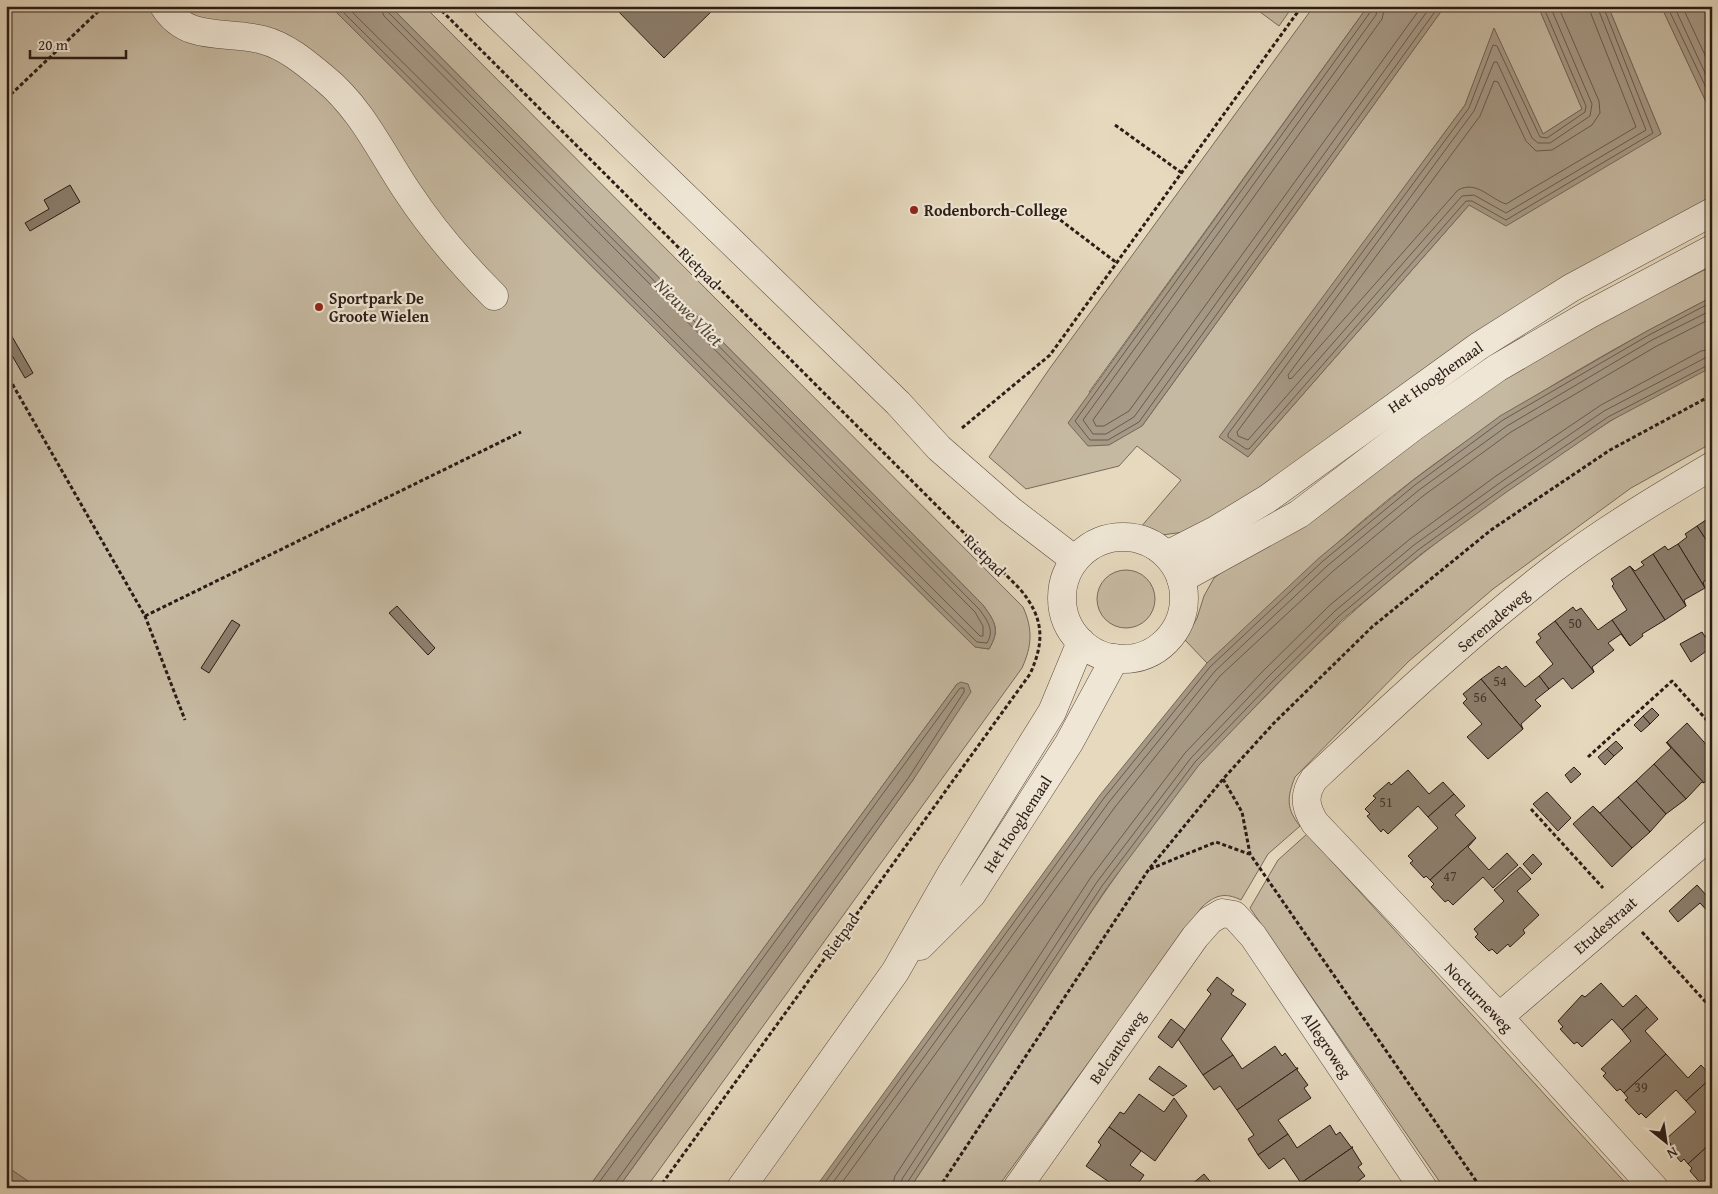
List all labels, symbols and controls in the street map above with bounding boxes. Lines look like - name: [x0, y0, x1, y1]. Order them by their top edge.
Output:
- scale bar: [30, 28, 126, 60]
- text: 20 m: [38, 34, 69, 55]
- place label: Rodenborch-College: [924, 198, 1067, 222]
- marker: Rodenborch-College: [908, 204, 920, 216]
- street label: Rietpad: [673, 241, 727, 295]
- water label: Nieuwe Vliet: [648, 271, 730, 353]
- place label: Sportpark De Groote Wielen: [329, 286, 430, 328]
- marker: Sportpark De Groote Wielen: [313, 301, 325, 313]
- street label: Het Hooghemaal: [1382, 335, 1488, 419]
- street label: Rietpad: [958, 528, 1012, 582]
- street label: Serenadeweg: [1451, 582, 1535, 658]
- house number: 50: [1568, 613, 1582, 633]
- house number: 54: [1493, 671, 1507, 691]
- house number: 56: [1473, 687, 1487, 707]
- street label: Het Hooghemaal: [977, 770, 1058, 877]
- house number: 51: [1379, 792, 1393, 812]
- house number: 47: [1443, 866, 1457, 886]
- street label: Etudestraat: [1568, 890, 1642, 960]
- street label: Rietpad: [815, 908, 865, 964]
- street label: Nocturneweg: [1439, 956, 1519, 1038]
- street label: Belcantoweg: [1083, 1005, 1151, 1089]
- street label: Allegroweg: [1296, 1007, 1358, 1083]
- house number: 39: [1634, 1077, 1648, 1097]
- north arrow: [1640, 1116, 1690, 1166]
- text: N: [1663, 1142, 1682, 1165]

